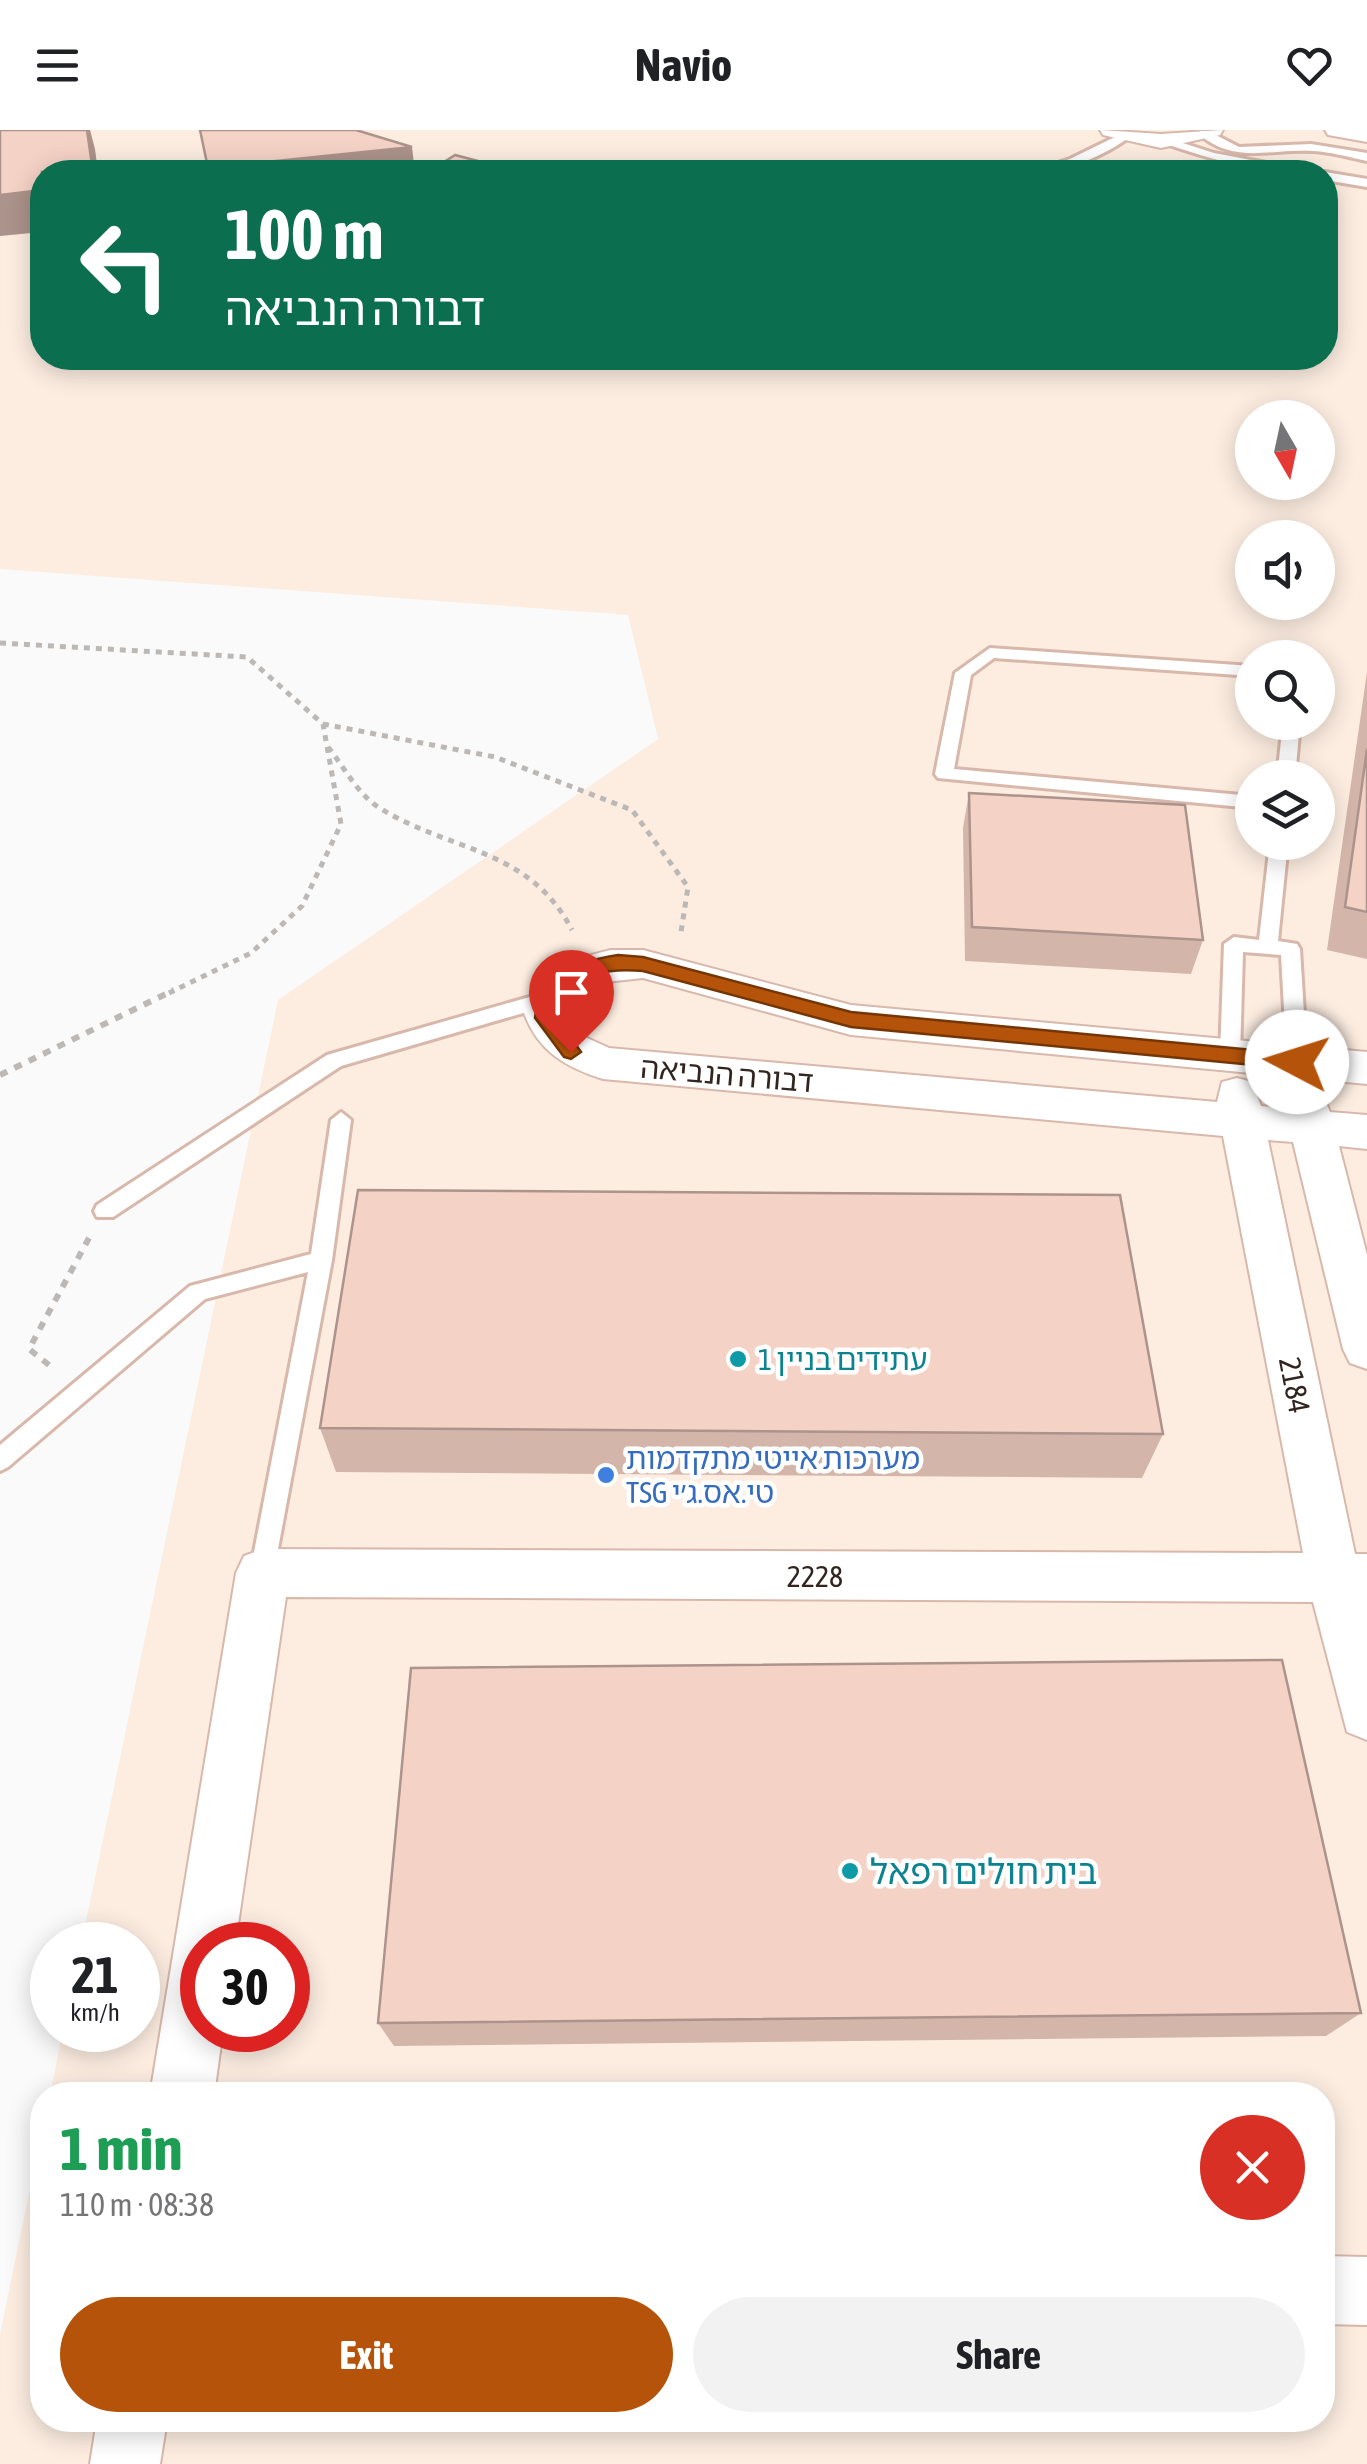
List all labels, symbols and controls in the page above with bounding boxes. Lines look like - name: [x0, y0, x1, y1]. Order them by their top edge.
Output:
- icon: menu: [30, 38, 85, 93]
- icon: heart: [1282, 38, 1337, 93]
- text: Navio: [635, 39, 732, 91]
- text: 100 m: [225, 194, 384, 274]
- icon: left: [60, 200, 190, 330]
- text: דבורה הנביאה: [225, 283, 485, 335]
- north arrow: [1235, 400, 1335, 500]
- map controls: [1235, 400, 1335, 860]
- button: sound: [1235, 520, 1335, 620]
- button: search: [1235, 640, 1335, 740]
- button: layers: [1235, 760, 1335, 860]
- pin: [529, 950, 614, 1053]
- icon: arrive: [544, 965, 599, 1020]
- position arrow: [1245, 1010, 1349, 1114]
- street label: דבורה הנביאה: [639, 1050, 815, 1098]
- place label: עתידים בניין 1: [758, 1342, 928, 1376]
- marker: עתידים בניין 1: [727, 1348, 749, 1370]
- street label: 2184: [1273, 1354, 1317, 1416]
- place label: מערכות אייטי מתקדמות TSG טי.אס.ג׳י: [626, 1441, 920, 1509]
- marker: מערכות אייטי מתקדמות TSG טי.אס.ג׳י: [595, 1464, 617, 1486]
- street label: 2228: [787, 1559, 843, 1593]
- place label: בית חולים רפאל: [870, 1851, 1098, 1891]
- marker: בית חולים רפאל: [839, 1860, 861, 1882]
- speed limit sign: 30: [180, 1922, 310, 2052]
- text: 21: [71, 1946, 118, 2004]
- text: km/h: [70, 1998, 120, 2026]
- text: 1 min: [60, 2114, 183, 2183]
- button: close: [1200, 2115, 1305, 2220]
- text: 110 m · 08:38: [60, 2186, 214, 2223]
- button: Exit: [60, 2297, 673, 2412]
- button: Share: [693, 2297, 1305, 2412]

